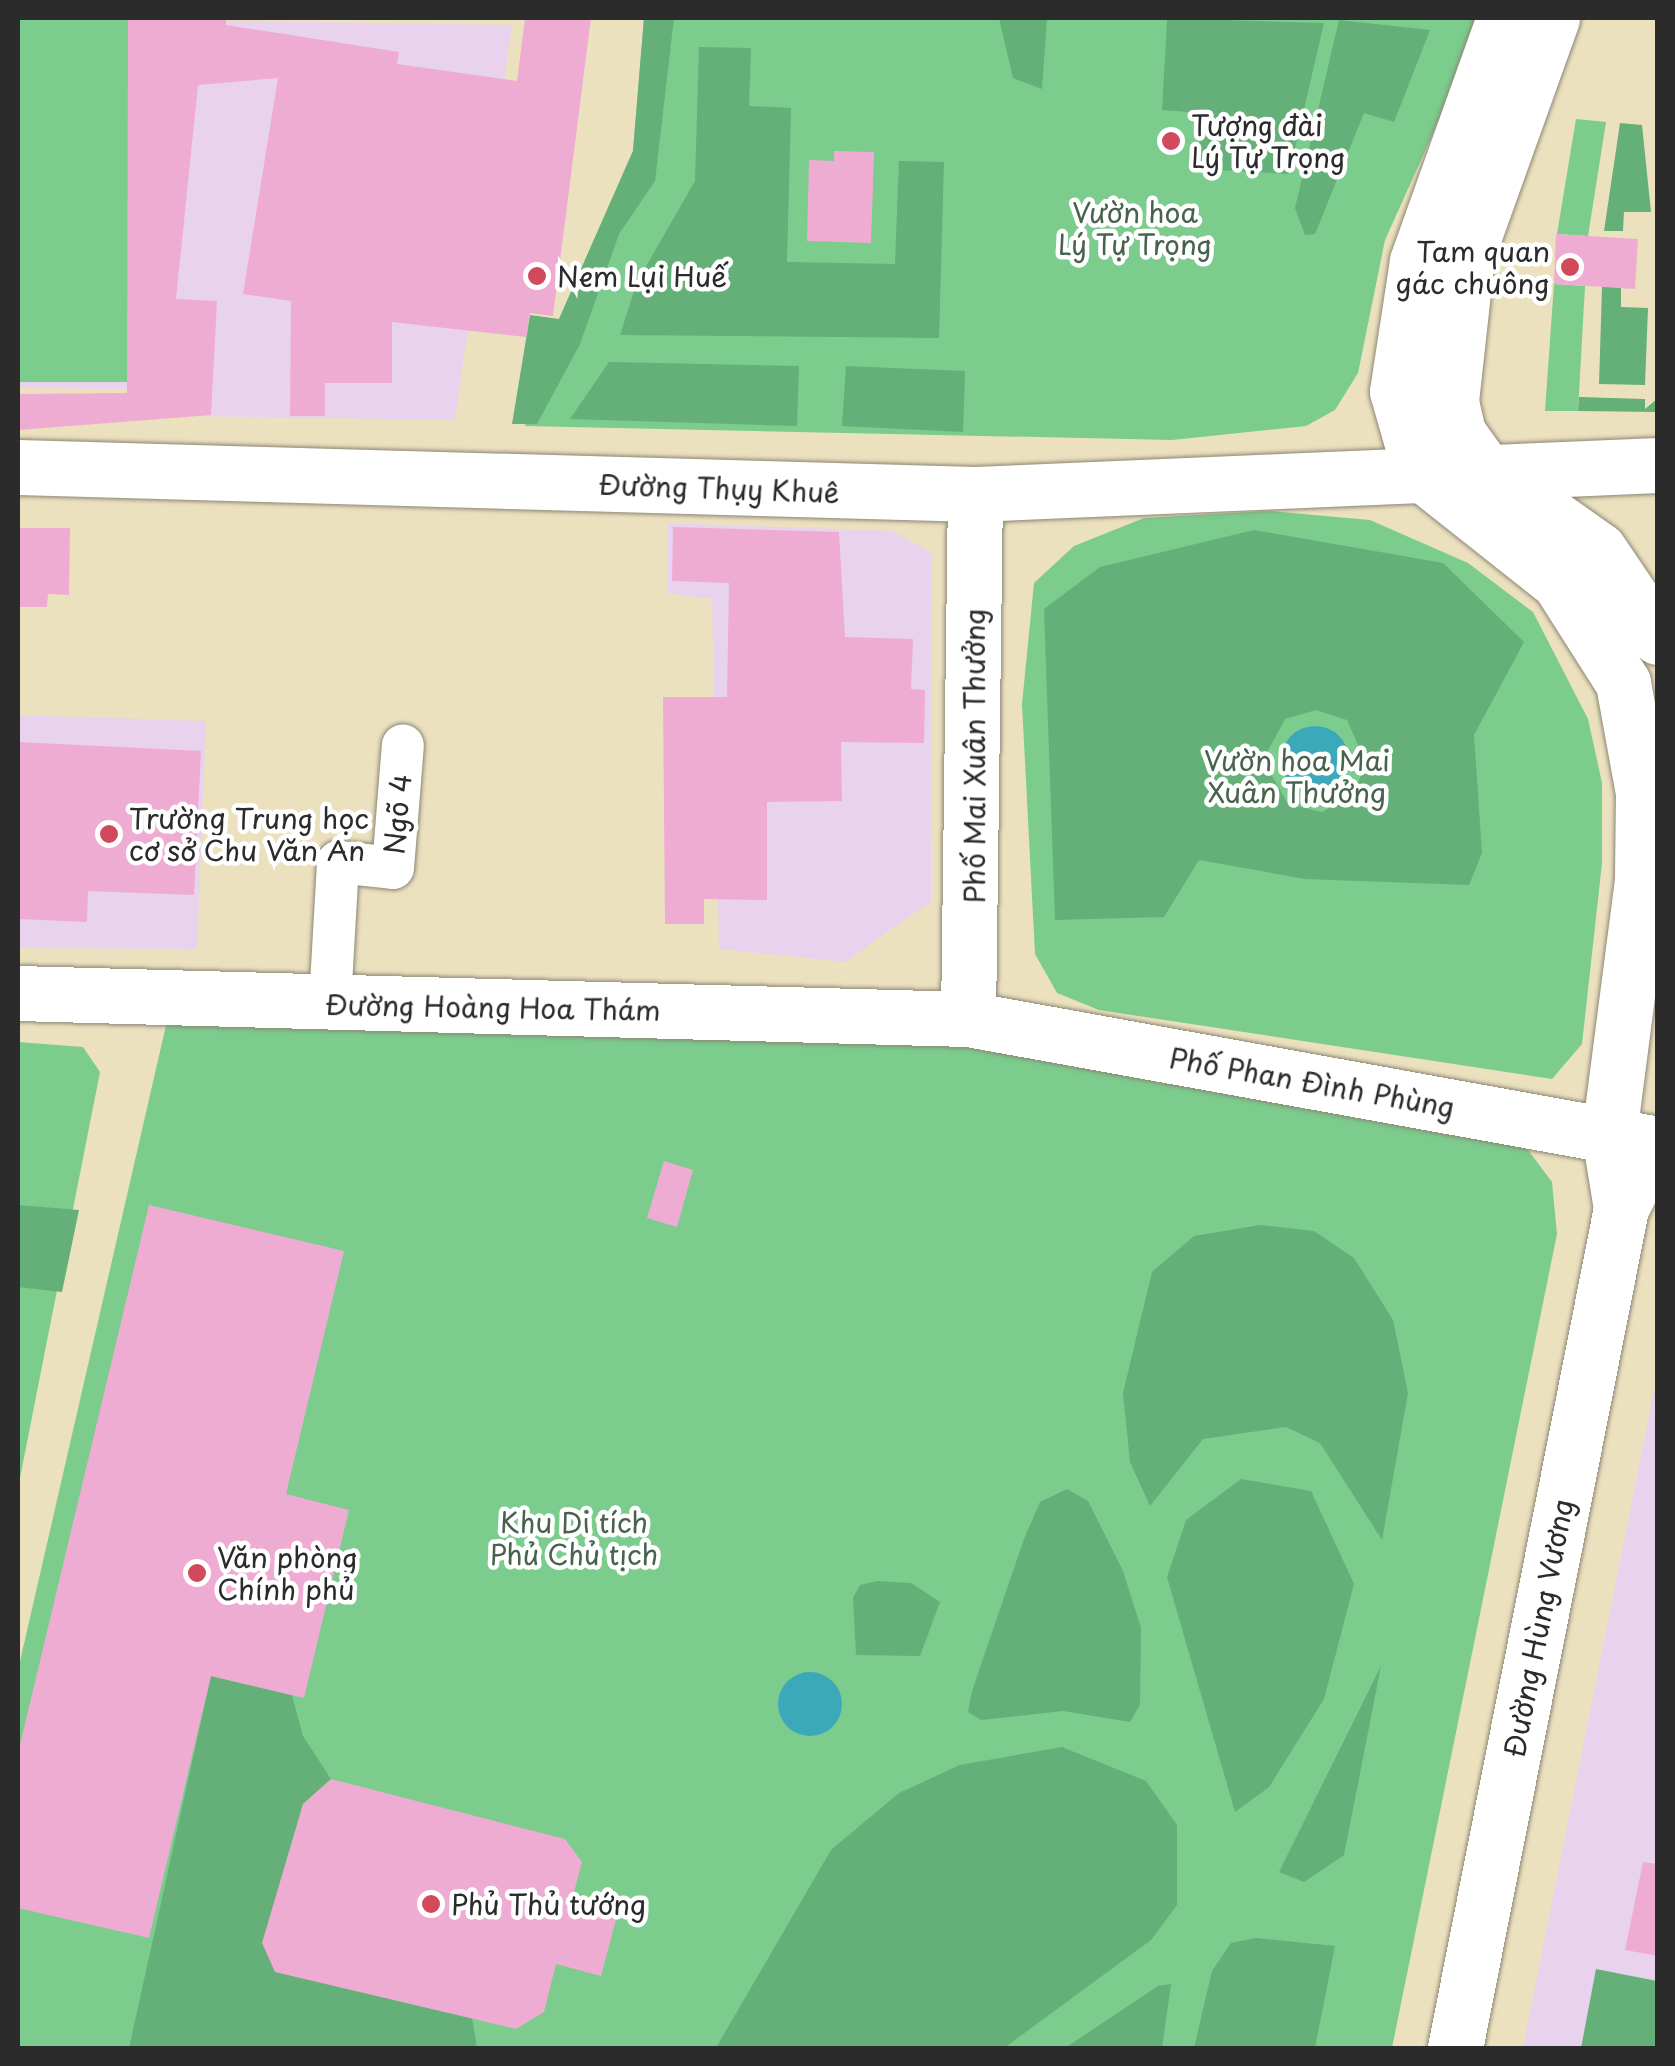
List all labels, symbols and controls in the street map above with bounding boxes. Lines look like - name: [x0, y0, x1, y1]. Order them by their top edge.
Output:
- place label: Tượng đài Lý Tự Trọng: [1191, 108, 1351, 174]
- marker: Tượng đài Lý Tự Trọng: [1160, 130, 1182, 152]
- park label: Vườn hoa Lý Tự Trọng: [1055, 195, 1215, 261]
- place label: Tam quan gác chuông: [1399, 234, 1550, 300]
- marker: Tam quan gác chuông: [1559, 256, 1581, 278]
- place label: Nem Lụi Huế: [557, 259, 732, 293]
- marker: Nem Lụi Huế: [526, 265, 548, 287]
- street label: Đường Thụy Khuê: [599, 467, 839, 509]
- street label: Phố Mai Xuân Thưởng: [957, 608, 991, 904]
- park label: Vườn hoa Mai Xuân Thưởng: [1204, 743, 1390, 809]
- street label: Ngõ 4: [377, 772, 417, 856]
- place label: Trường Trung học cơ sở Chu Văn An: [129, 801, 369, 867]
- marker: Trường Trung học cơ sở Chu Văn An: [98, 823, 120, 845]
- street label: Đường Hoàng Hoa Thám: [325, 987, 661, 1027]
- street label: Phố Phan Đình Phùng: [1166, 1040, 1458, 1124]
- street label: Đường Hùng Vương: [1497, 1496, 1579, 1760]
- park label: Khu Di tích Phủ Chủ tịch: [488, 1505, 660, 1571]
- place label: Văn phòng Chính phủ: [217, 1540, 358, 1606]
- marker: Văn phòng Chính phủ: [186, 1562, 208, 1584]
- place label: Phủ Thủ tướng: [451, 1887, 647, 1921]
- marker: Phủ Thủ tướng: [420, 1893, 442, 1915]

